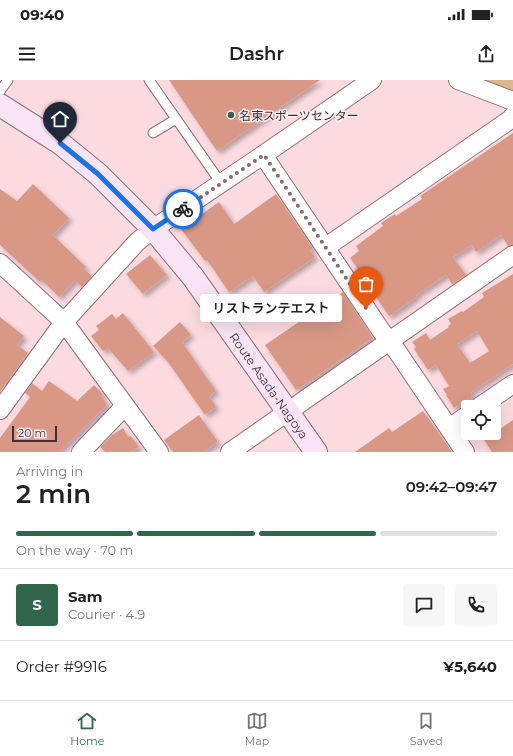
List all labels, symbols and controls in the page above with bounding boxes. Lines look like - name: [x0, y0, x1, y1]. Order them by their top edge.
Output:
- text: 09:40: [20, 5, 64, 24]
- icon: menu: [16, 43, 38, 65]
- text: Dashr: [229, 43, 284, 65]
- icon: share: [475, 43, 497, 65]
- pin: [43, 102, 77, 143]
- icon: home: [49, 108, 71, 130]
- place label: 名東スポーツセンター: [239, 108, 359, 123]
- marker: 名東スポーツセンター: [226, 110, 236, 120]
- courier: [163, 189, 203, 229]
- icon: bike: [172, 198, 194, 220]
- pin: [349, 267, 383, 308]
- icon: bag: [355, 273, 377, 295]
- callout: リストランテエスト: [200, 294, 342, 322]
- text: リストランテエスト: [212, 300, 330, 316]
- street label: Route Asada-Nagoya: [227, 329, 312, 442]
- map controls: [461, 400, 501, 440]
- button: locate: [461, 400, 501, 440]
- scale bar: [12, 424, 57, 443]
- text: 20 m: [18, 426, 46, 440]
- text: Arriving in: [16, 463, 83, 479]
- text: 09:42–09:47: [406, 477, 497, 496]
- text: 2 min: [16, 478, 91, 510]
- text: On the way · 70 m: [16, 542, 133, 558]
- button: chat: [403, 584, 445, 626]
- button: phone: [455, 584, 497, 626]
- text: Sam: [68, 587, 103, 606]
- text: S: [32, 595, 42, 614]
- text: Courier · 4.9: [68, 606, 145, 622]
- text: Order #9916: [16, 657, 107, 676]
- text: ¥5,640: [443, 657, 497, 676]
- tab: Home: [70, 710, 104, 748]
- tab: Map: [245, 710, 269, 748]
- tab: Saved: [410, 710, 443, 748]

